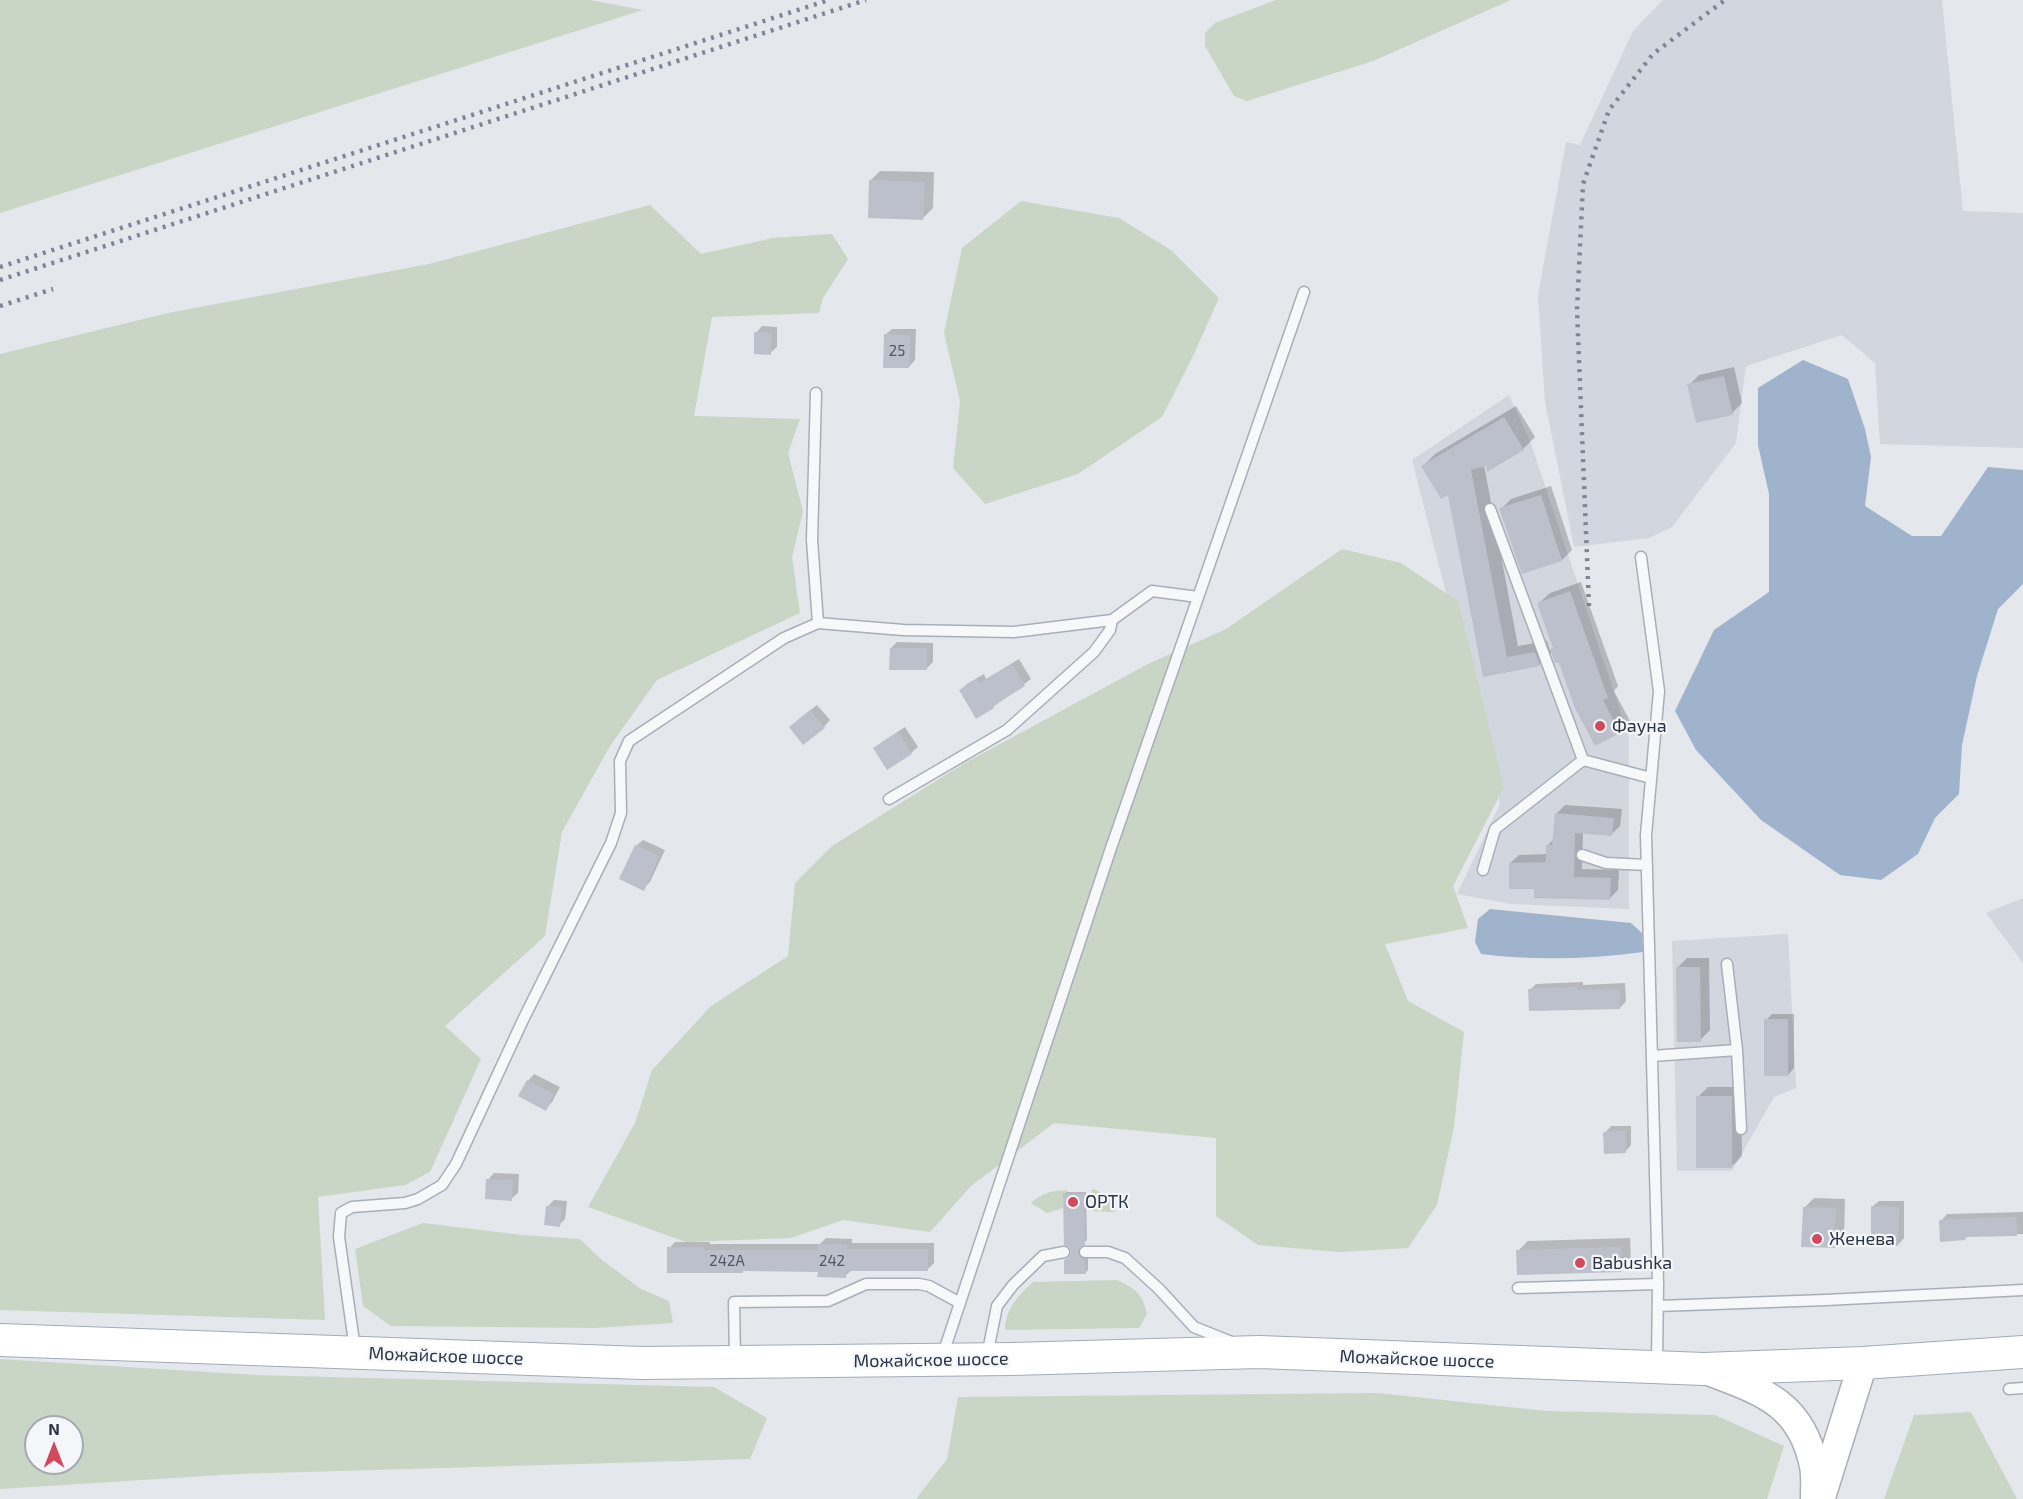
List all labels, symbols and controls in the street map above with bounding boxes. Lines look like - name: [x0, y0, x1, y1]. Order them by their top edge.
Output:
- house number: 25: [889, 342, 905, 360]
- place label: Фауна: [1612, 715, 1667, 737]
- marker: Фауна: [1593, 719, 1607, 733]
- place label: ОРТК: [1085, 1191, 1129, 1213]
- marker: ОРТК: [1066, 1195, 1080, 1209]
- place label: Женева: [1829, 1228, 1895, 1250]
- marker: Женева: [1810, 1232, 1824, 1246]
- house number: 242А: [709, 1252, 745, 1270]
- house number: 242: [819, 1252, 845, 1270]
- place label: Babushka: [1592, 1252, 1672, 1274]
- marker: Babushka: [1573, 1256, 1587, 1270]
- street label: Можайское шоссе: [368, 1343, 524, 1369]
- street label: Можайское шоссе: [1339, 1346, 1495, 1372]
- street label: Можайское шоссе: [853, 1348, 1009, 1372]
- north arrow: [24, 1415, 84, 1475]
- text: N: [48, 1419, 60, 1438]

